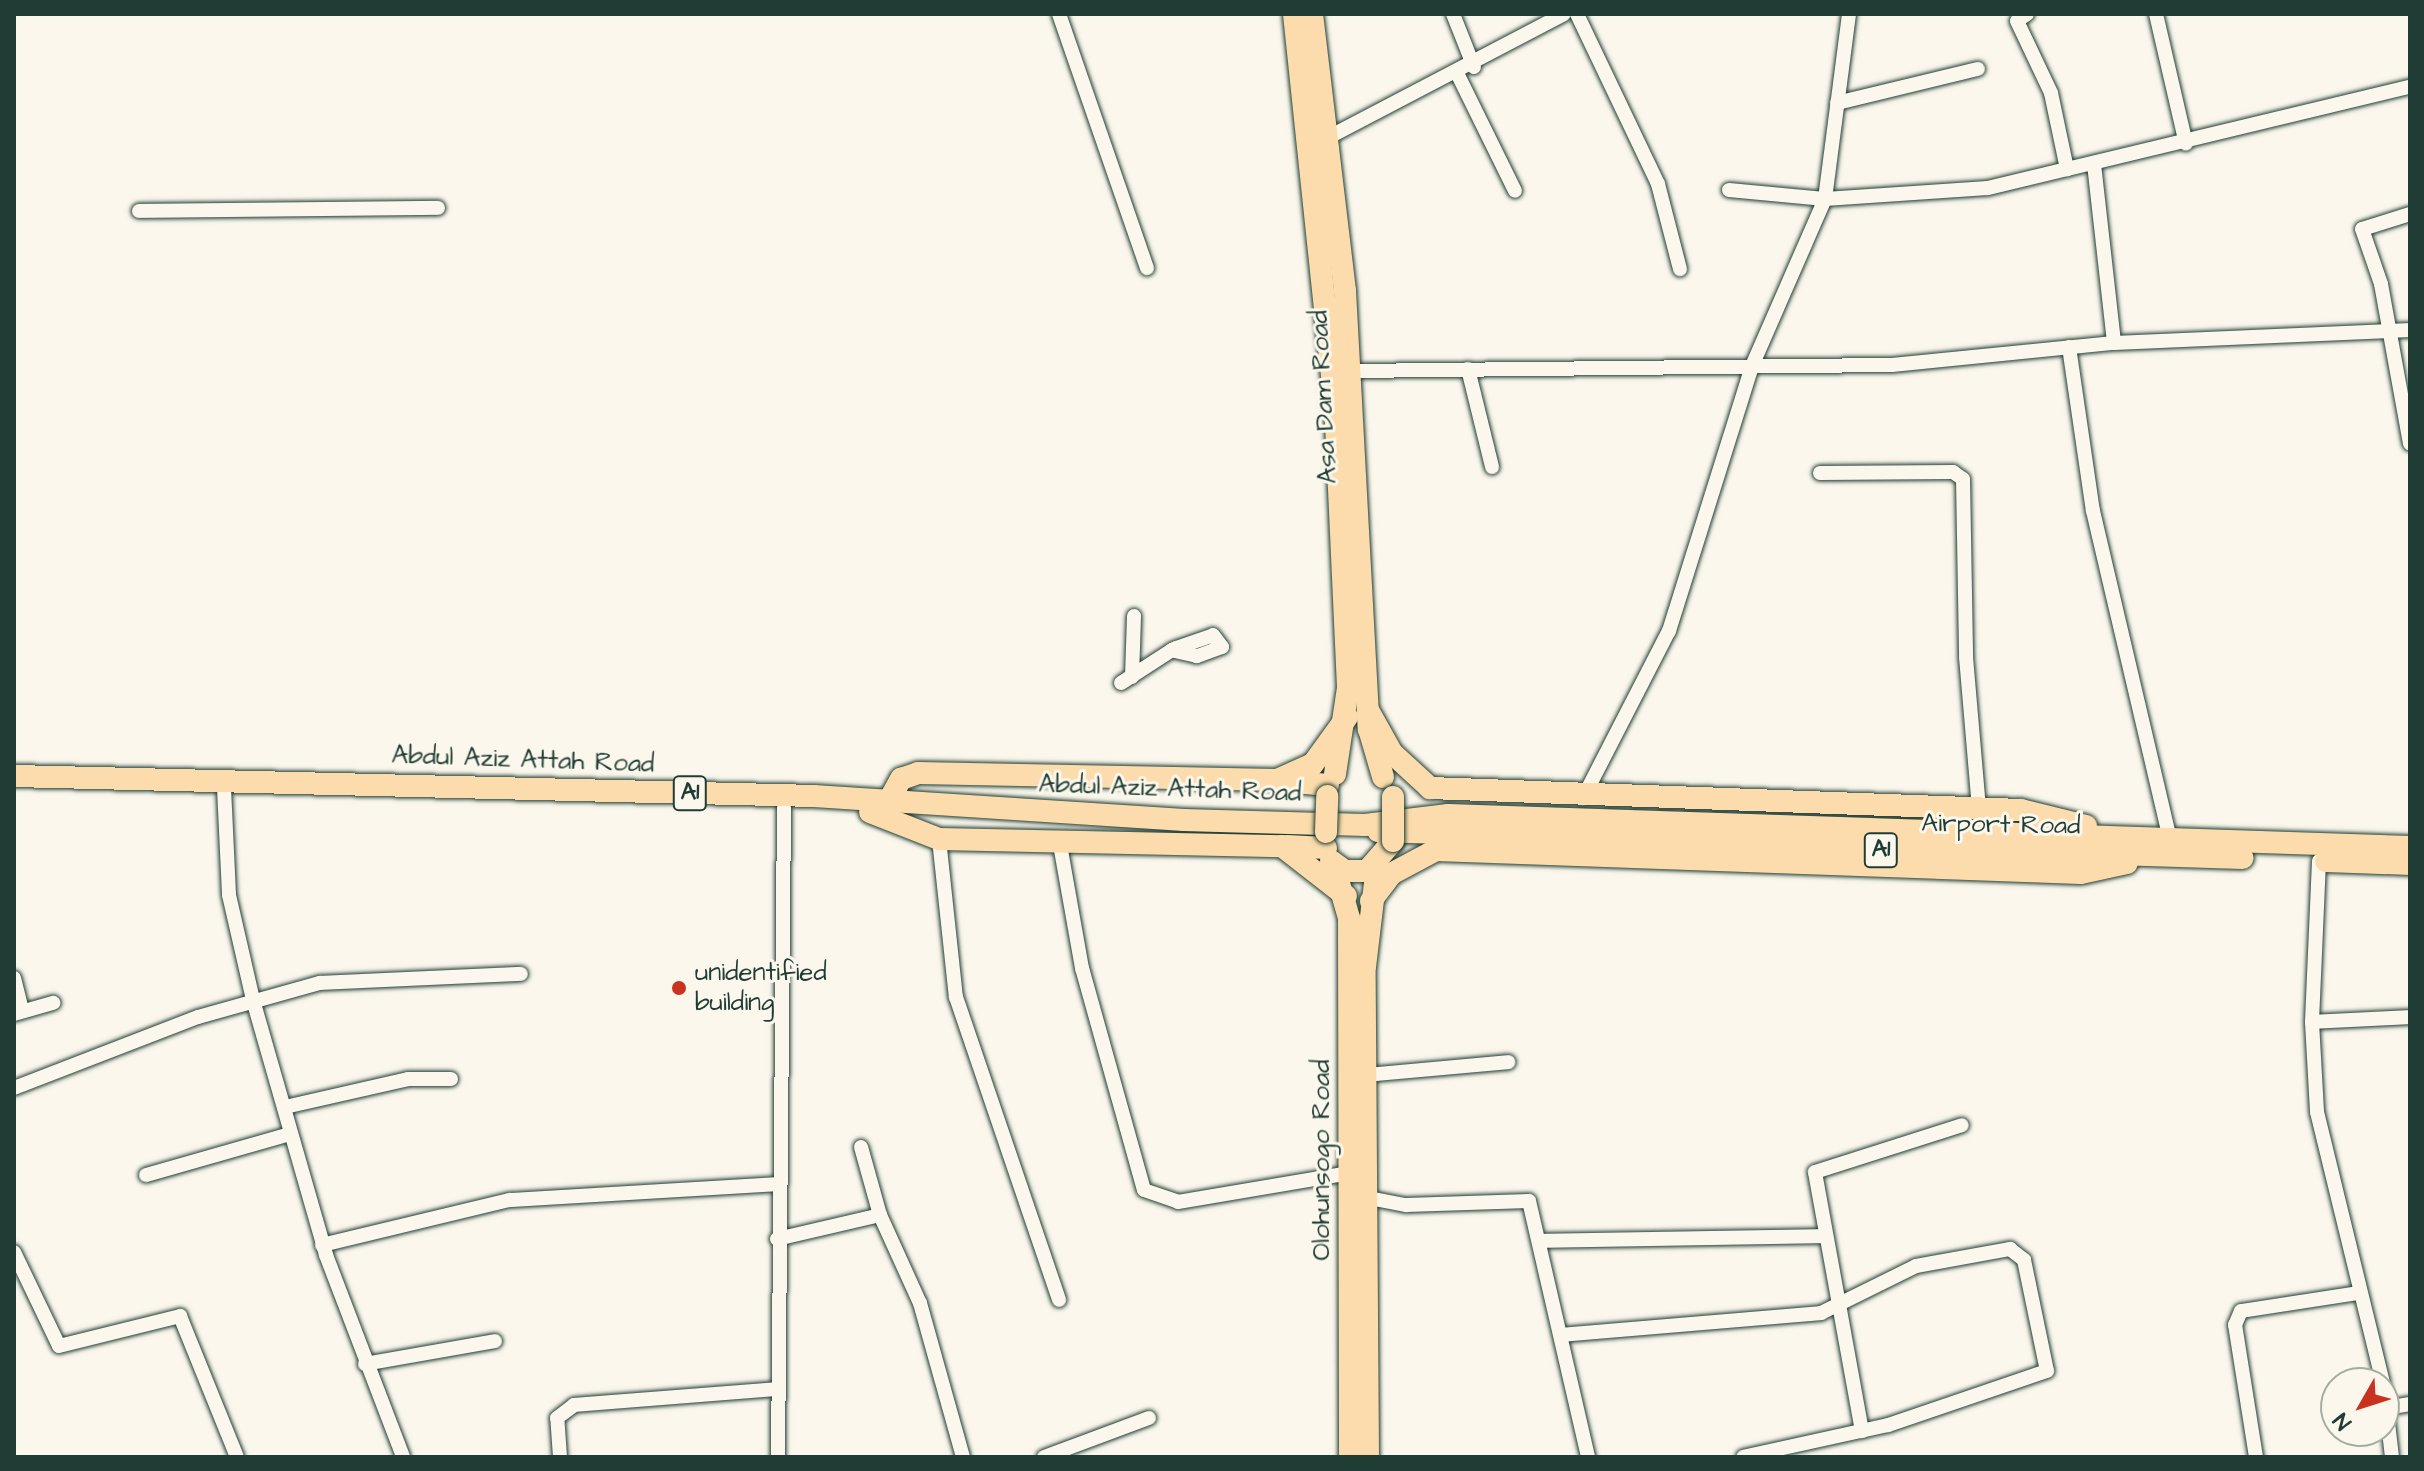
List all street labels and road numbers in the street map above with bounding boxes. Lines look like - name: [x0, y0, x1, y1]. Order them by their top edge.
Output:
- street label: Asa Dam Road: [1304, 309, 1344, 485]
- street label: Abdul Aziz Attah Road: [391, 740, 655, 780]
- street label: Abdul Aziz Attah Road: [1038, 769, 1302, 809]
- road number: A1: [672, 773, 708, 813]
- street label: Airport Road: [1921, 808, 2081, 842]
- road number: A1: [1863, 830, 1899, 870]
- street label: Olohunsogo Road: [1306, 1059, 1338, 1261]

